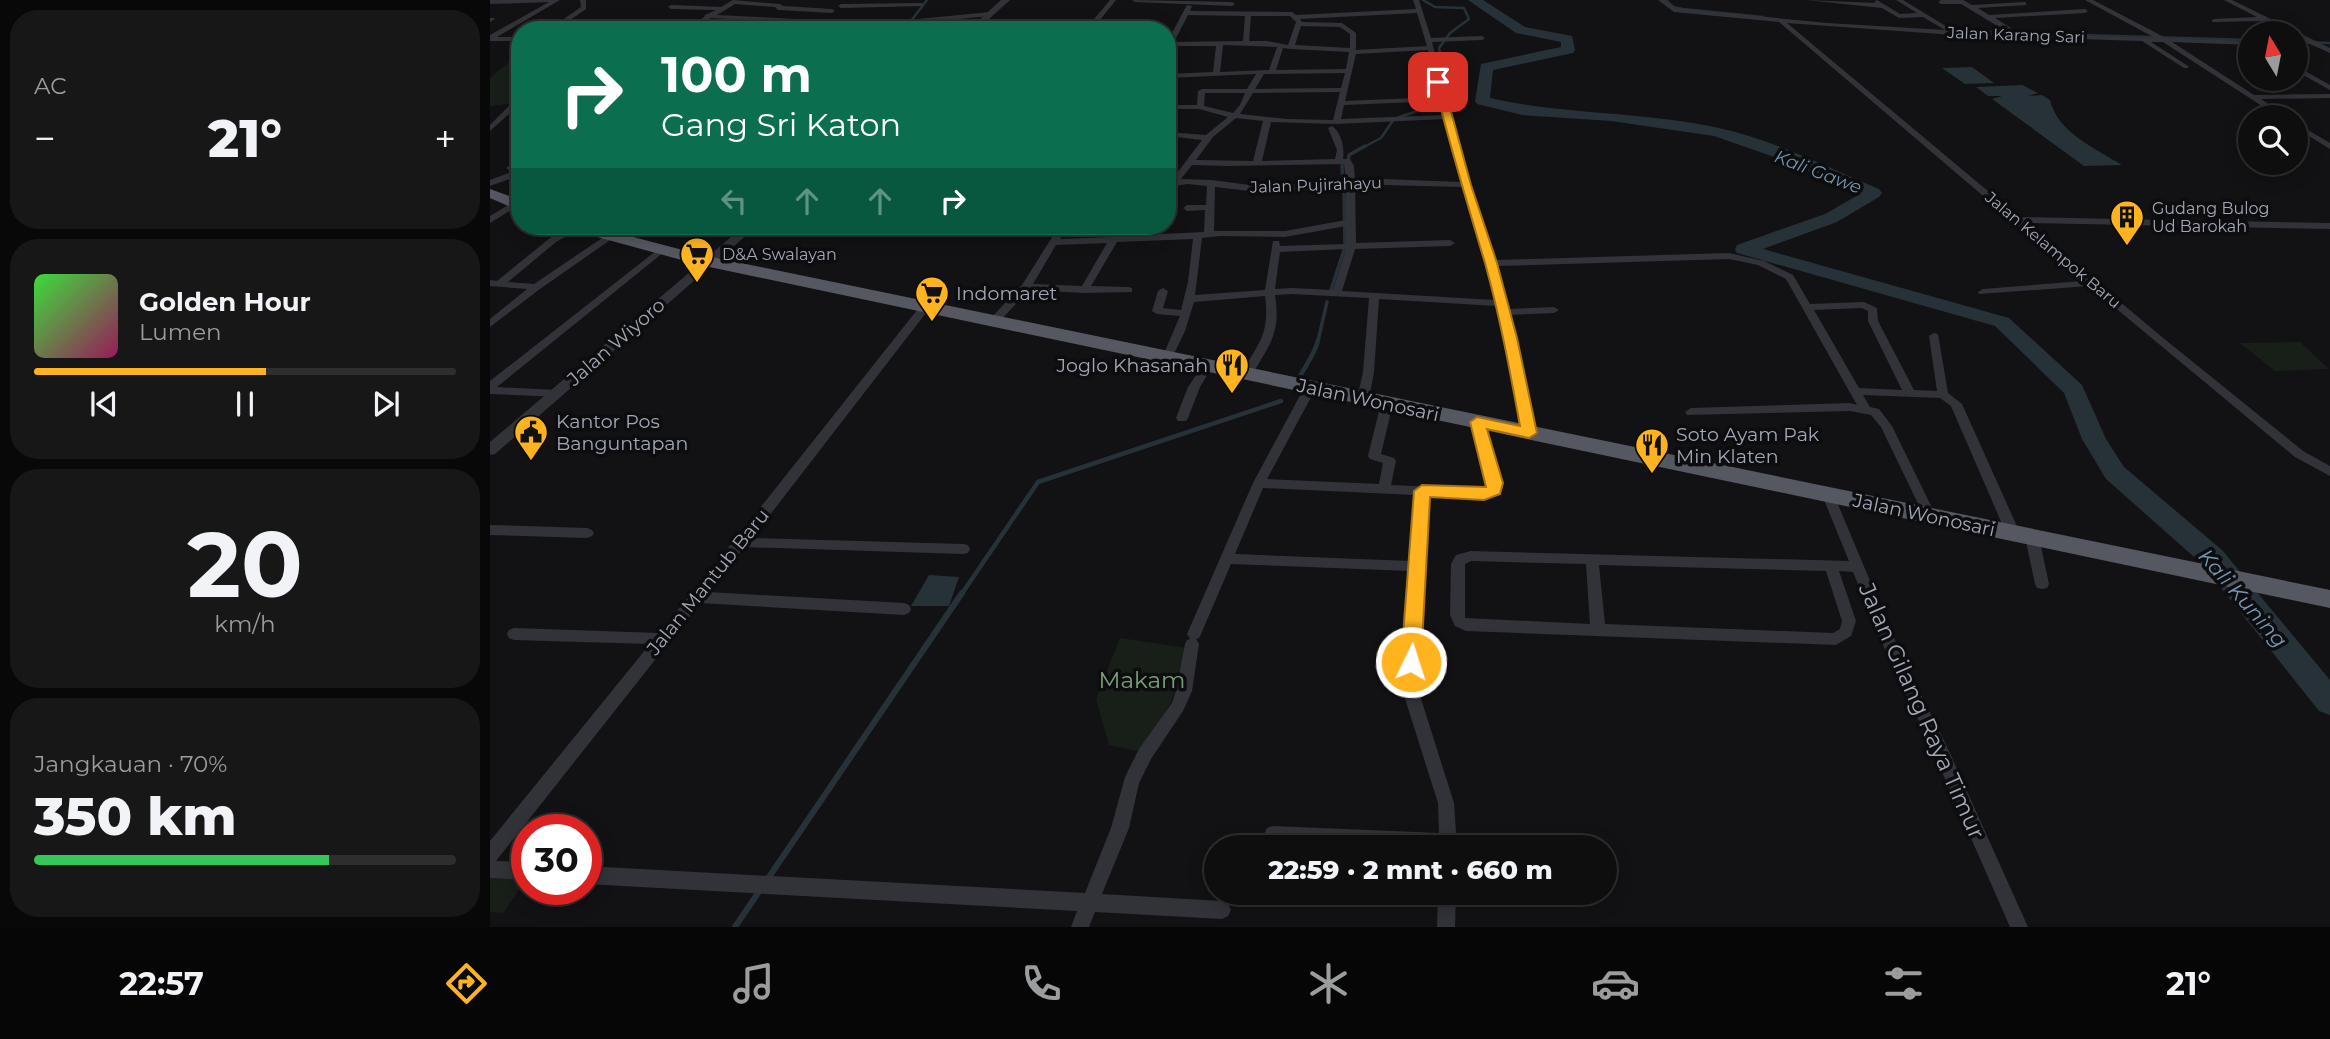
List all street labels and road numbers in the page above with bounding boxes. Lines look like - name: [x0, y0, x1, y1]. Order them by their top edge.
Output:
- street label: Jalan Karang Sari: [1946, 23, 2085, 47]
- street label: Jalan Pujirahayu: [1249, 173, 1382, 197]
- street label: Jalan Kelampok Baru: [1981, 187, 2125, 312]
- street label: Jalan Wiyoro: [562, 293, 670, 391]
- street label: Jalan Wonosari: [1294, 374, 1441, 426]
- street label: Jalan Wonosari: [1850, 489, 1997, 541]
- street label: Jalan Mantub Baru: [641, 504, 774, 660]
- street label: Jalan Gilang Raya Timur: [1852, 578, 1991, 843]

